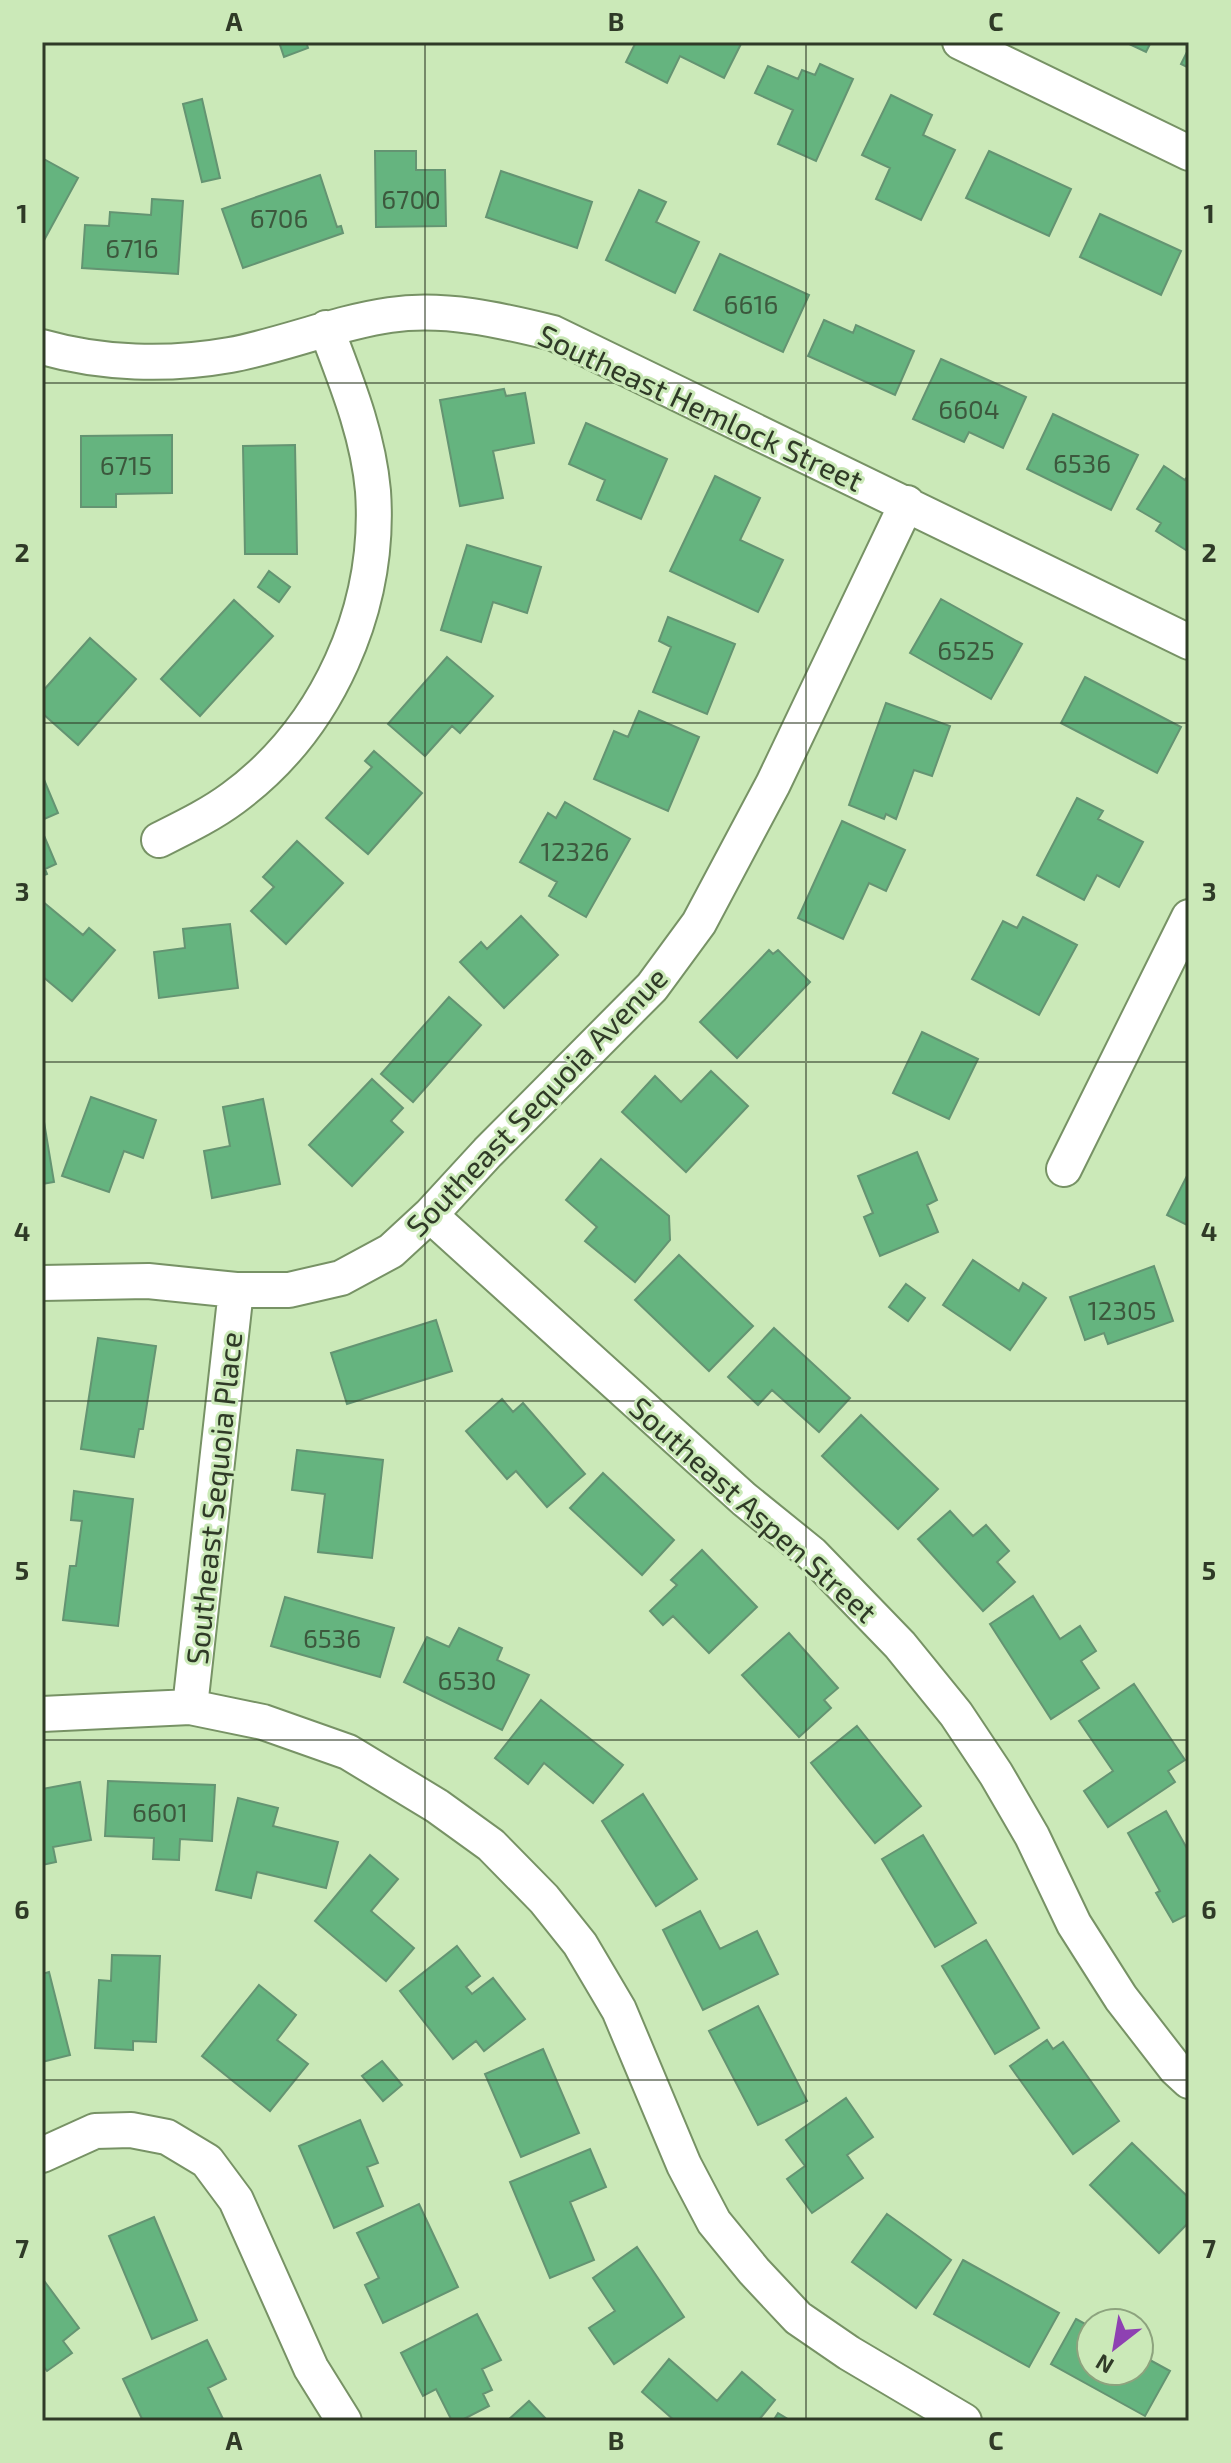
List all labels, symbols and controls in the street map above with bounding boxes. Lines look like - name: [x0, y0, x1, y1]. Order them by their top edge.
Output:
- text: A: [226, 5, 243, 36]
- text: B: [608, 5, 624, 36]
- text: C: [988, 5, 1004, 36]
- house number: 6700: [381, 183, 441, 214]
- text: 1: [16, 197, 28, 228]
- text: 1: [1203, 197, 1215, 228]
- house number: 6706: [250, 202, 308, 233]
- house number: 6716: [105, 232, 159, 263]
- house number: 6616: [724, 288, 778, 319]
- street label: Southeast Hemlock Street: [533, 316, 869, 498]
- house number: 6604: [938, 393, 1000, 424]
- house number: 6536: [1053, 447, 1111, 478]
- house number: 6715: [100, 449, 152, 480]
- text: 2: [14, 536, 30, 567]
- text: 2: [1201, 536, 1217, 567]
- house number: 6525: [937, 634, 995, 665]
- house number: 12326: [541, 835, 609, 866]
- text: 3: [15, 875, 29, 906]
- text: 3: [1202, 875, 1216, 906]
- street label: Southeast Sequoia Avenue: [398, 959, 674, 1243]
- text: 4: [14, 1215, 30, 1246]
- text: 4: [1201, 1215, 1217, 1246]
- house number: 12305: [1087, 1294, 1157, 1325]
- street label: Southeast Sequoia Place: [178, 1330, 248, 1666]
- street label: Southeast Aspen Street: [623, 1389, 885, 1629]
- text: 5: [15, 1554, 29, 1585]
- text: 5: [1202, 1554, 1216, 1585]
- house number: 6536: [303, 1622, 361, 1653]
- house number: 6530: [438, 1664, 496, 1695]
- house number: 6601: [132, 1796, 188, 1827]
- text: 6: [14, 1893, 30, 1924]
- text: 6: [1201, 1893, 1217, 1924]
- text: 7: [15, 2232, 29, 2263]
- text: 7: [1202, 2232, 1216, 2263]
- north arrow: [1075, 2307, 1155, 2387]
- text: N: [1091, 2350, 1118, 2380]
- text: A: [226, 2424, 243, 2455]
- text: B: [608, 2424, 624, 2455]
- text: C: [988, 2424, 1004, 2455]

